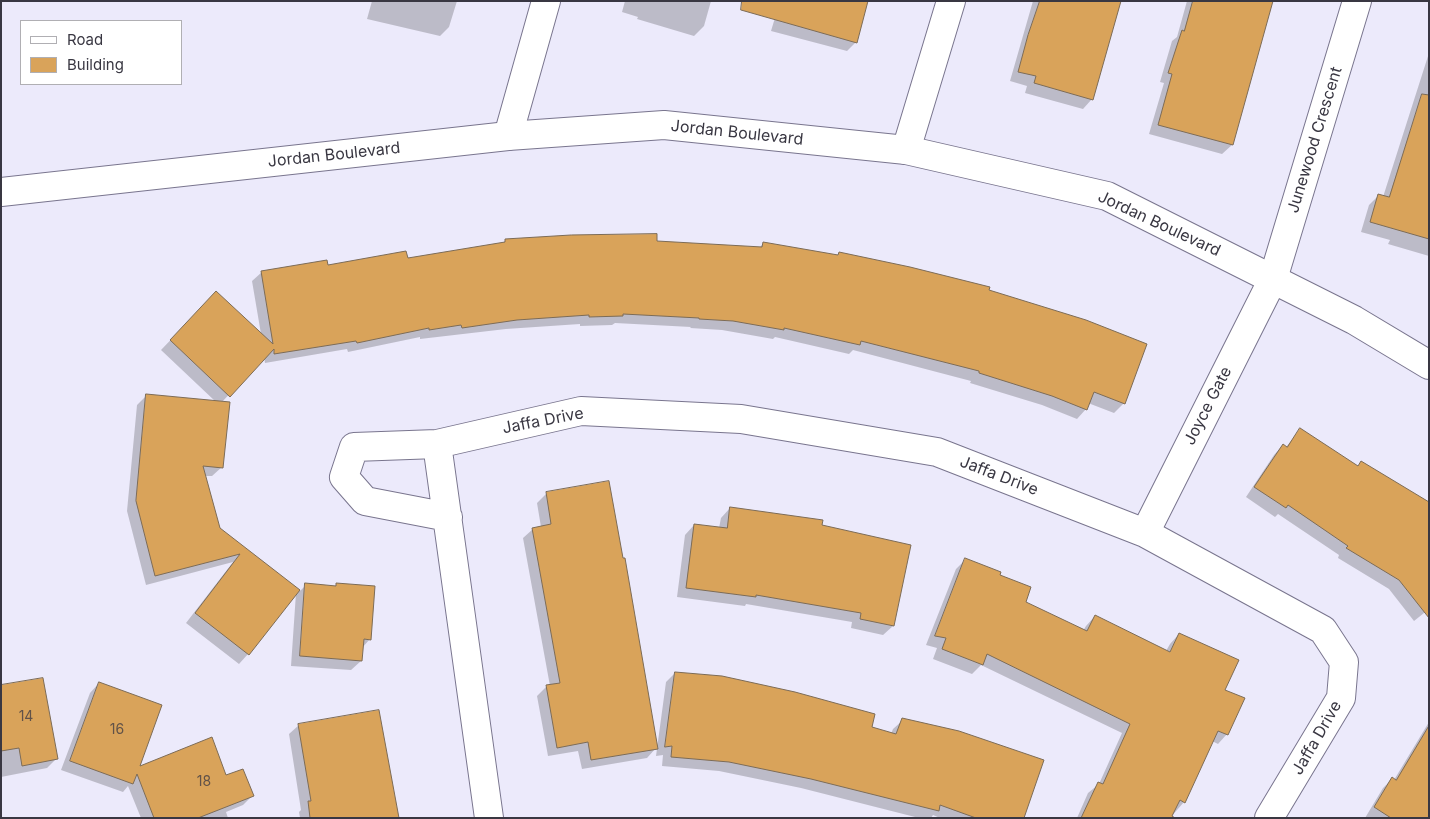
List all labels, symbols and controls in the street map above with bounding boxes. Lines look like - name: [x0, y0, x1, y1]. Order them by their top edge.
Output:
- legend: [20, 20, 182, 85]
- text: Road: [67, 30, 103, 49]
- text: Building: [67, 55, 124, 74]
- street label: Junewood Crescent: [1284, 65, 1346, 215]
- street label: Jordan Boulevard: [670, 116, 804, 150]
- street label: Jordan Boulevard: [267, 138, 401, 172]
- street label: Jordan Boulevard: [1095, 187, 1223, 261]
- street label: Joyce Gate: [1180, 364, 1236, 448]
- street label: Jaffa Drive: [501, 404, 585, 438]
- street label: Jaffa Drive: [957, 452, 1041, 500]
- street label: Jaffa Drive: [1288, 698, 1346, 778]
- house number: 14: [19, 709, 33, 725]
- house number: 16: [110, 722, 124, 738]
- house number: 18: [197, 774, 211, 790]

